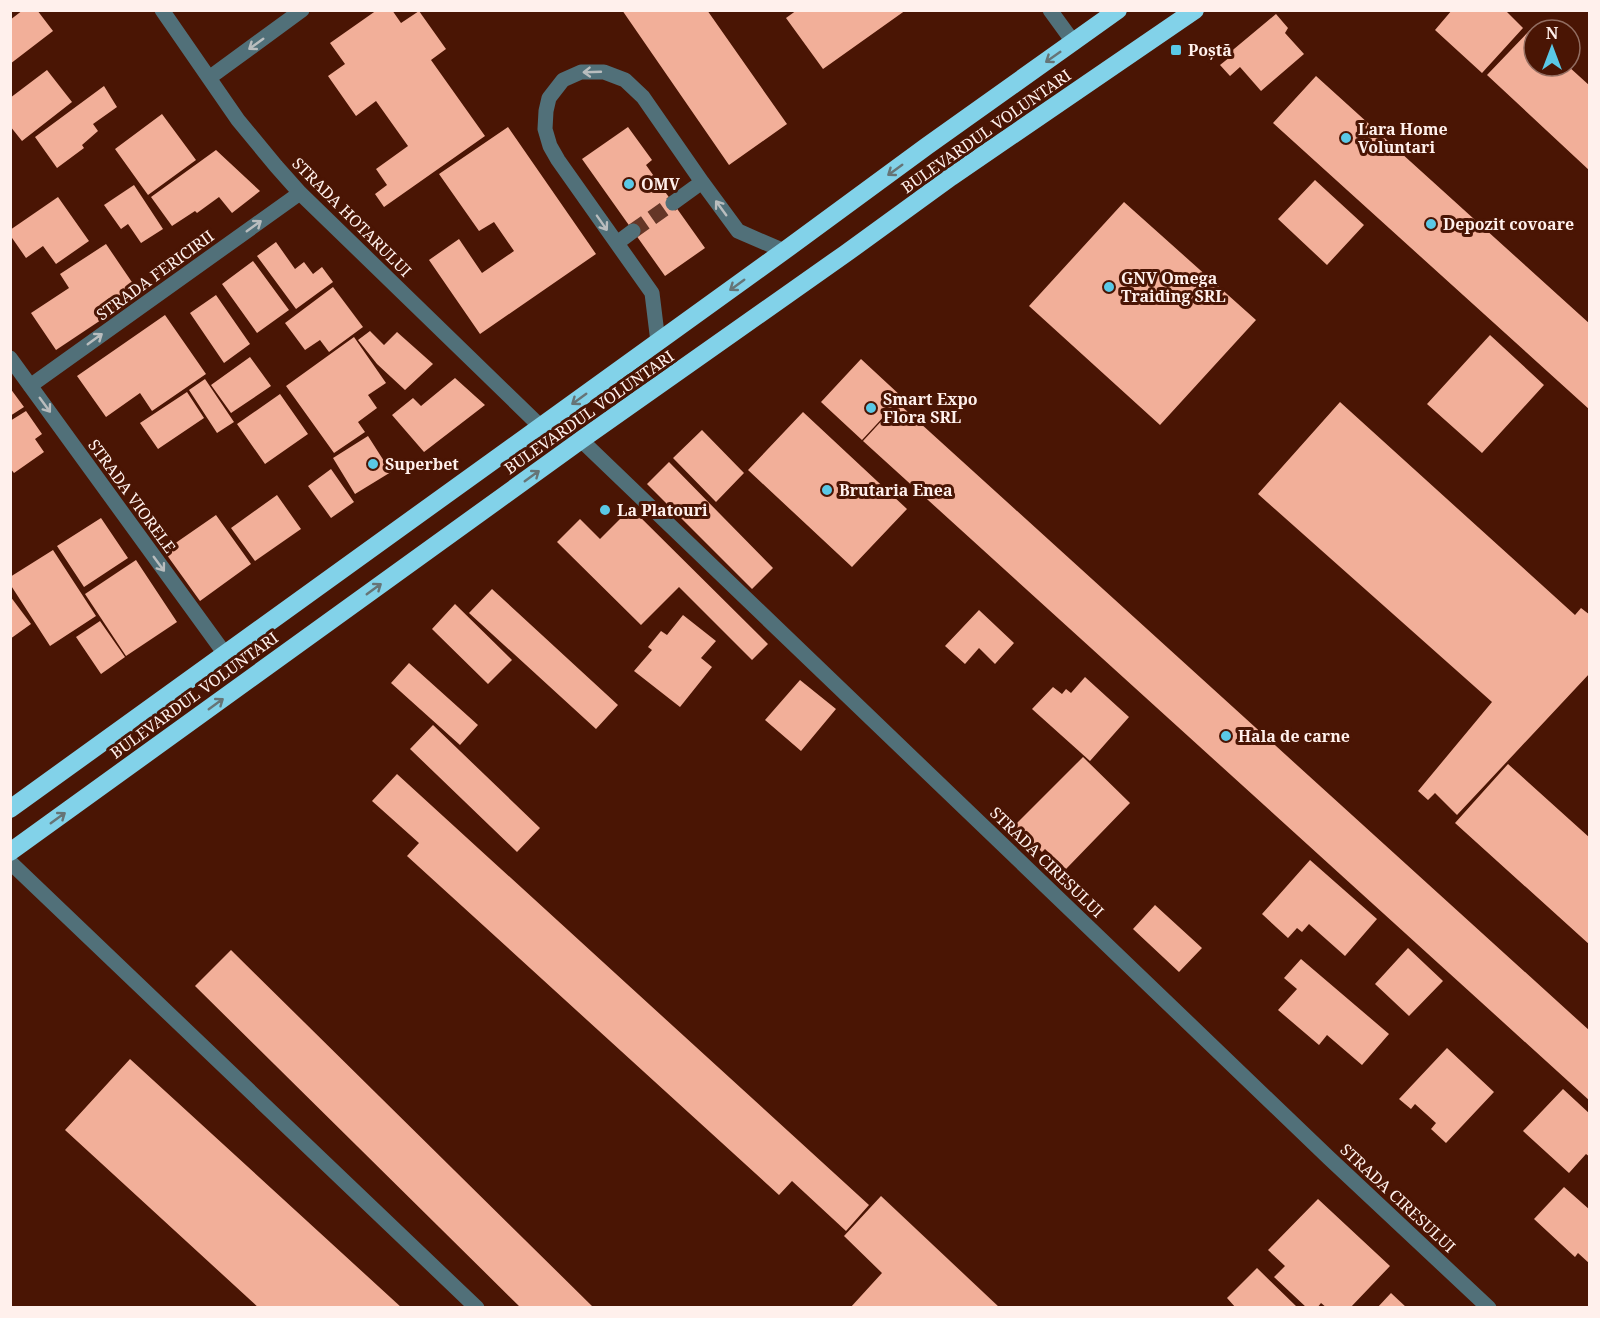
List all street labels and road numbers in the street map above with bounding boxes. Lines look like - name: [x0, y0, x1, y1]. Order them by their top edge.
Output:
- street label: BULEVARDUL VOLUNTARI: [897, 64, 1075, 198]
- street label: STRADA HOTARULUI: [288, 153, 417, 282]
- street label: STRADA FERICIRII: [92, 225, 218, 325]
- street label: BULEVARDUL VOLUNTARI: [500, 345, 678, 479]
- street label: STRADA VIORELE: [83, 435, 181, 557]
- street label: BULEVARDUL VOLUNTARI: [106, 626, 283, 763]
- street label: STRADA CIRESULUI: [985, 802, 1109, 922]
- street label: STRADA CIRESULUI: [1336, 1139, 1461, 1257]

